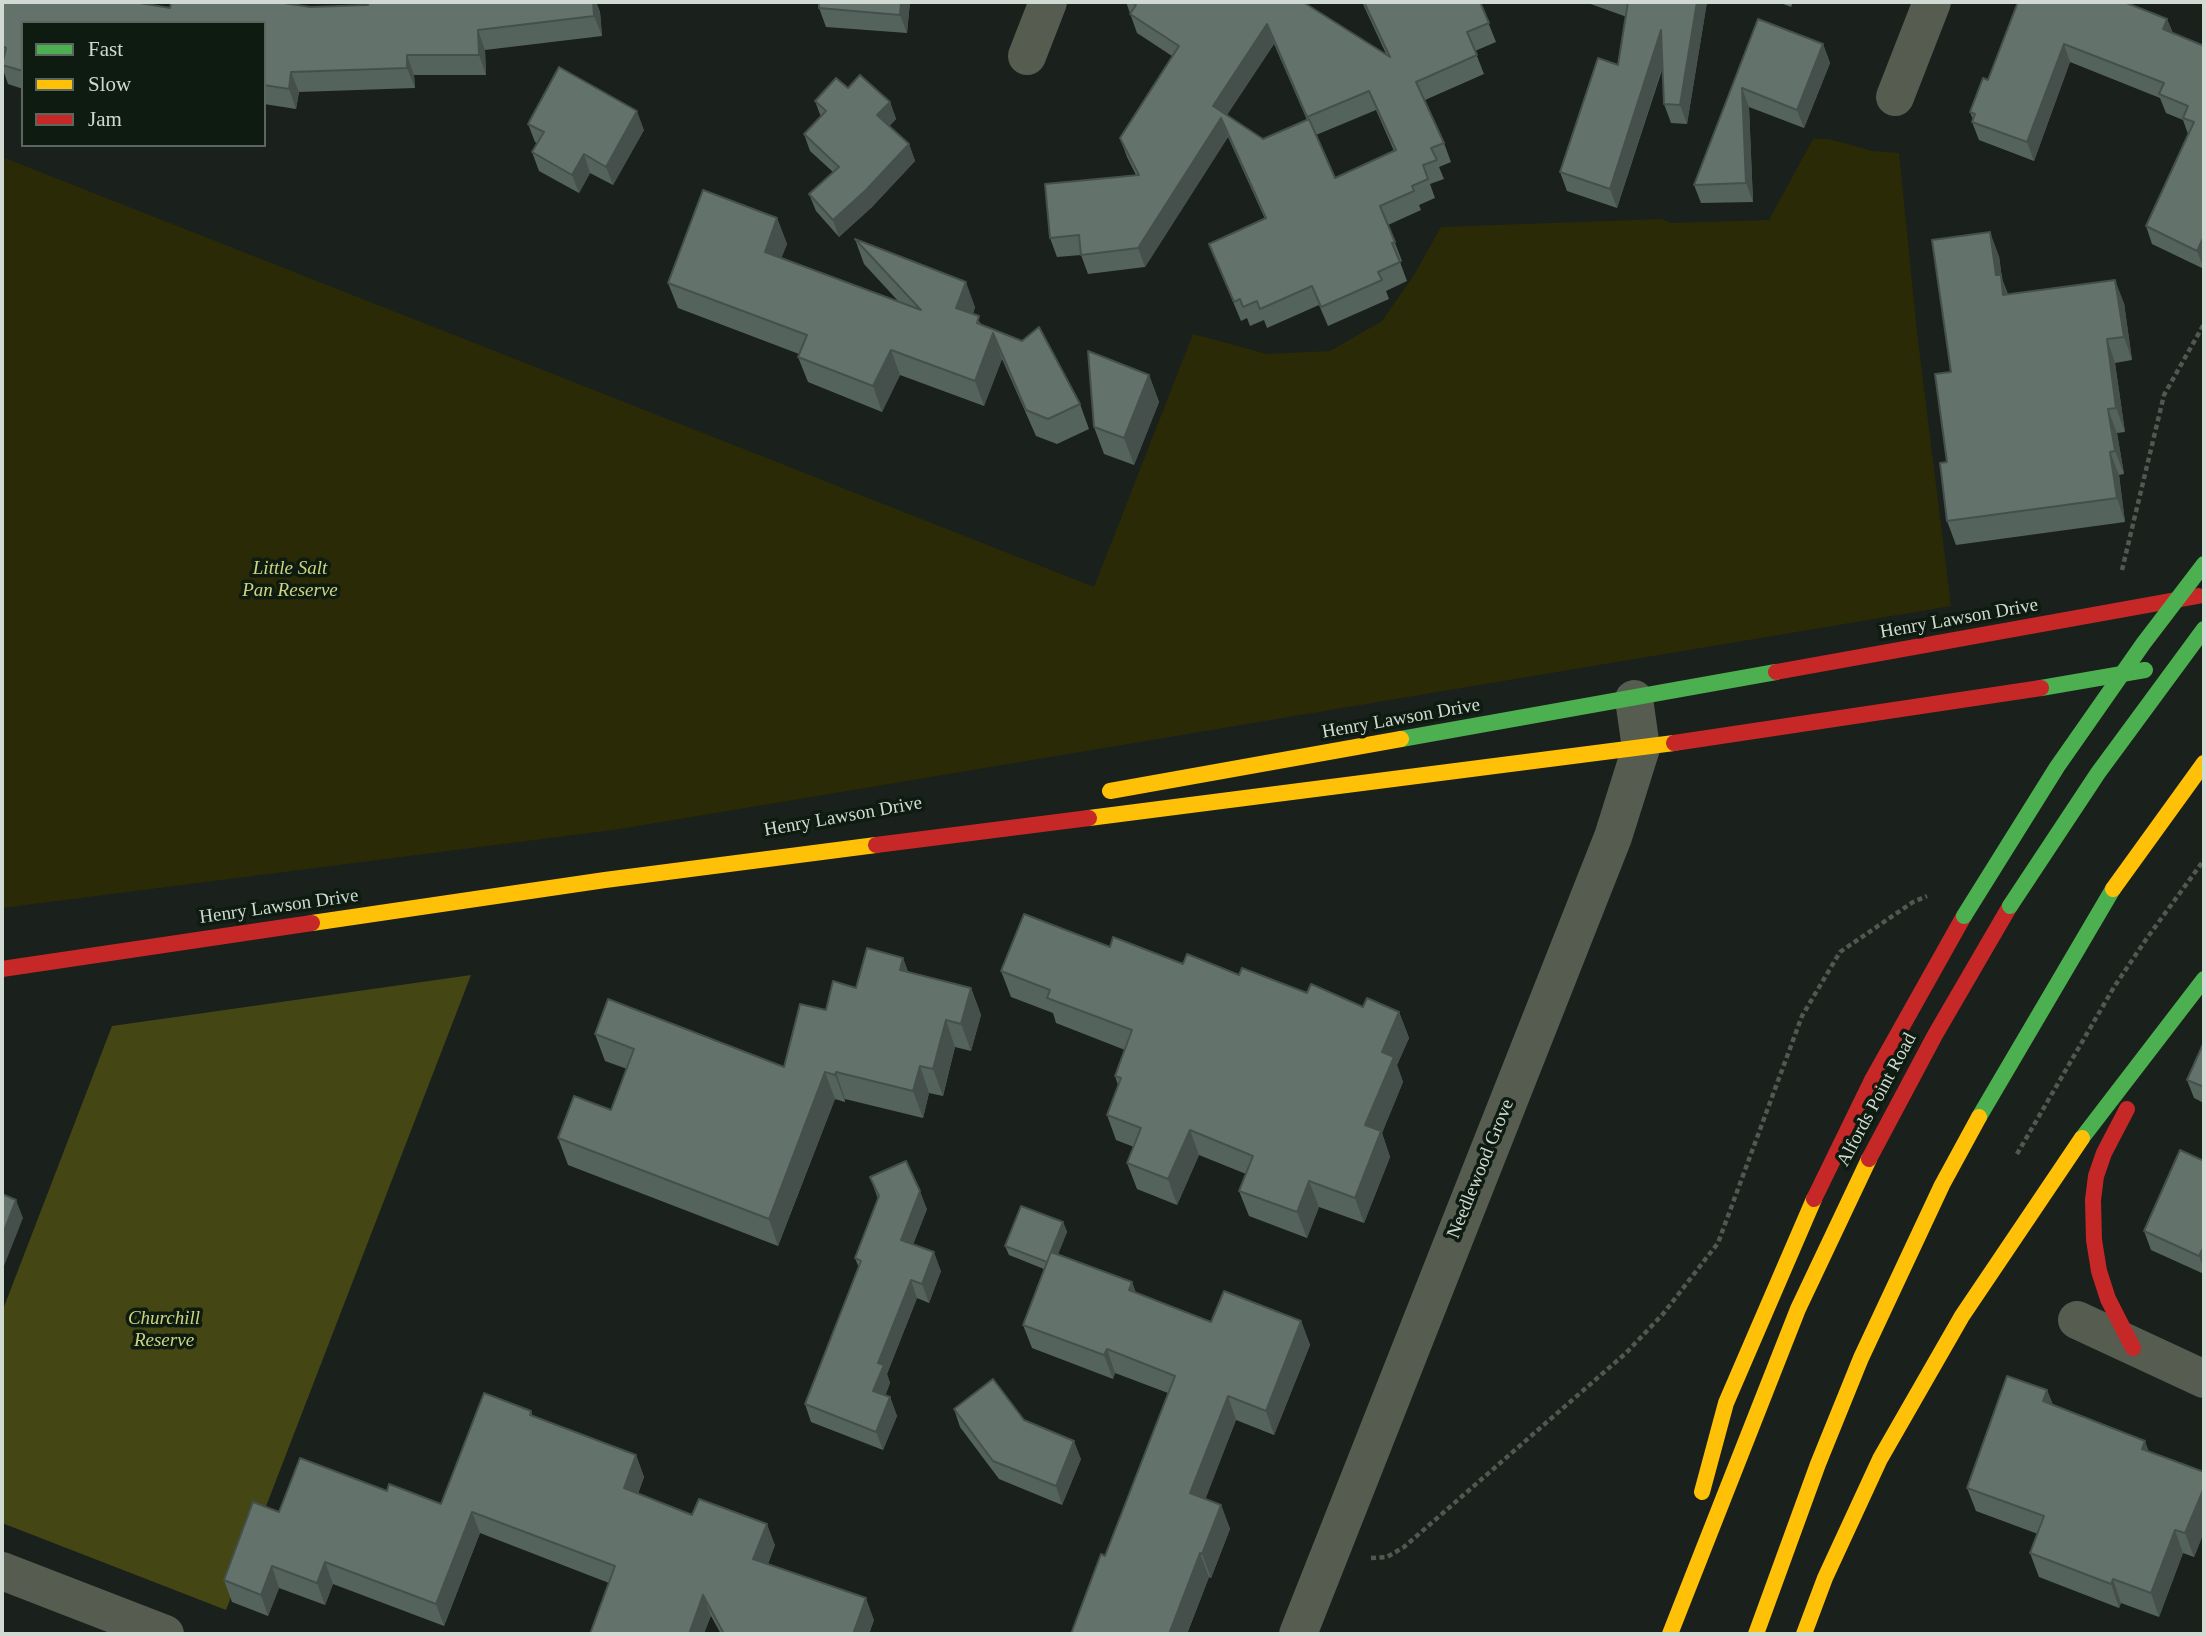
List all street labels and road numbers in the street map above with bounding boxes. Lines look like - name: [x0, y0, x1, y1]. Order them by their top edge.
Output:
- street label: Henry Lawson Drive: [1878, 594, 2040, 644]
- street label: Henry Lawson Drive: [1320, 694, 1482, 744]
- street label: Henry Lawson Drive: [762, 792, 924, 842]
- street label: Henry Lawson Drive: [198, 885, 360, 929]
- street label: Alfords Point Road: [1832, 1029, 1922, 1171]
- street label: Needlewood Grove: [1443, 1096, 1519, 1242]

